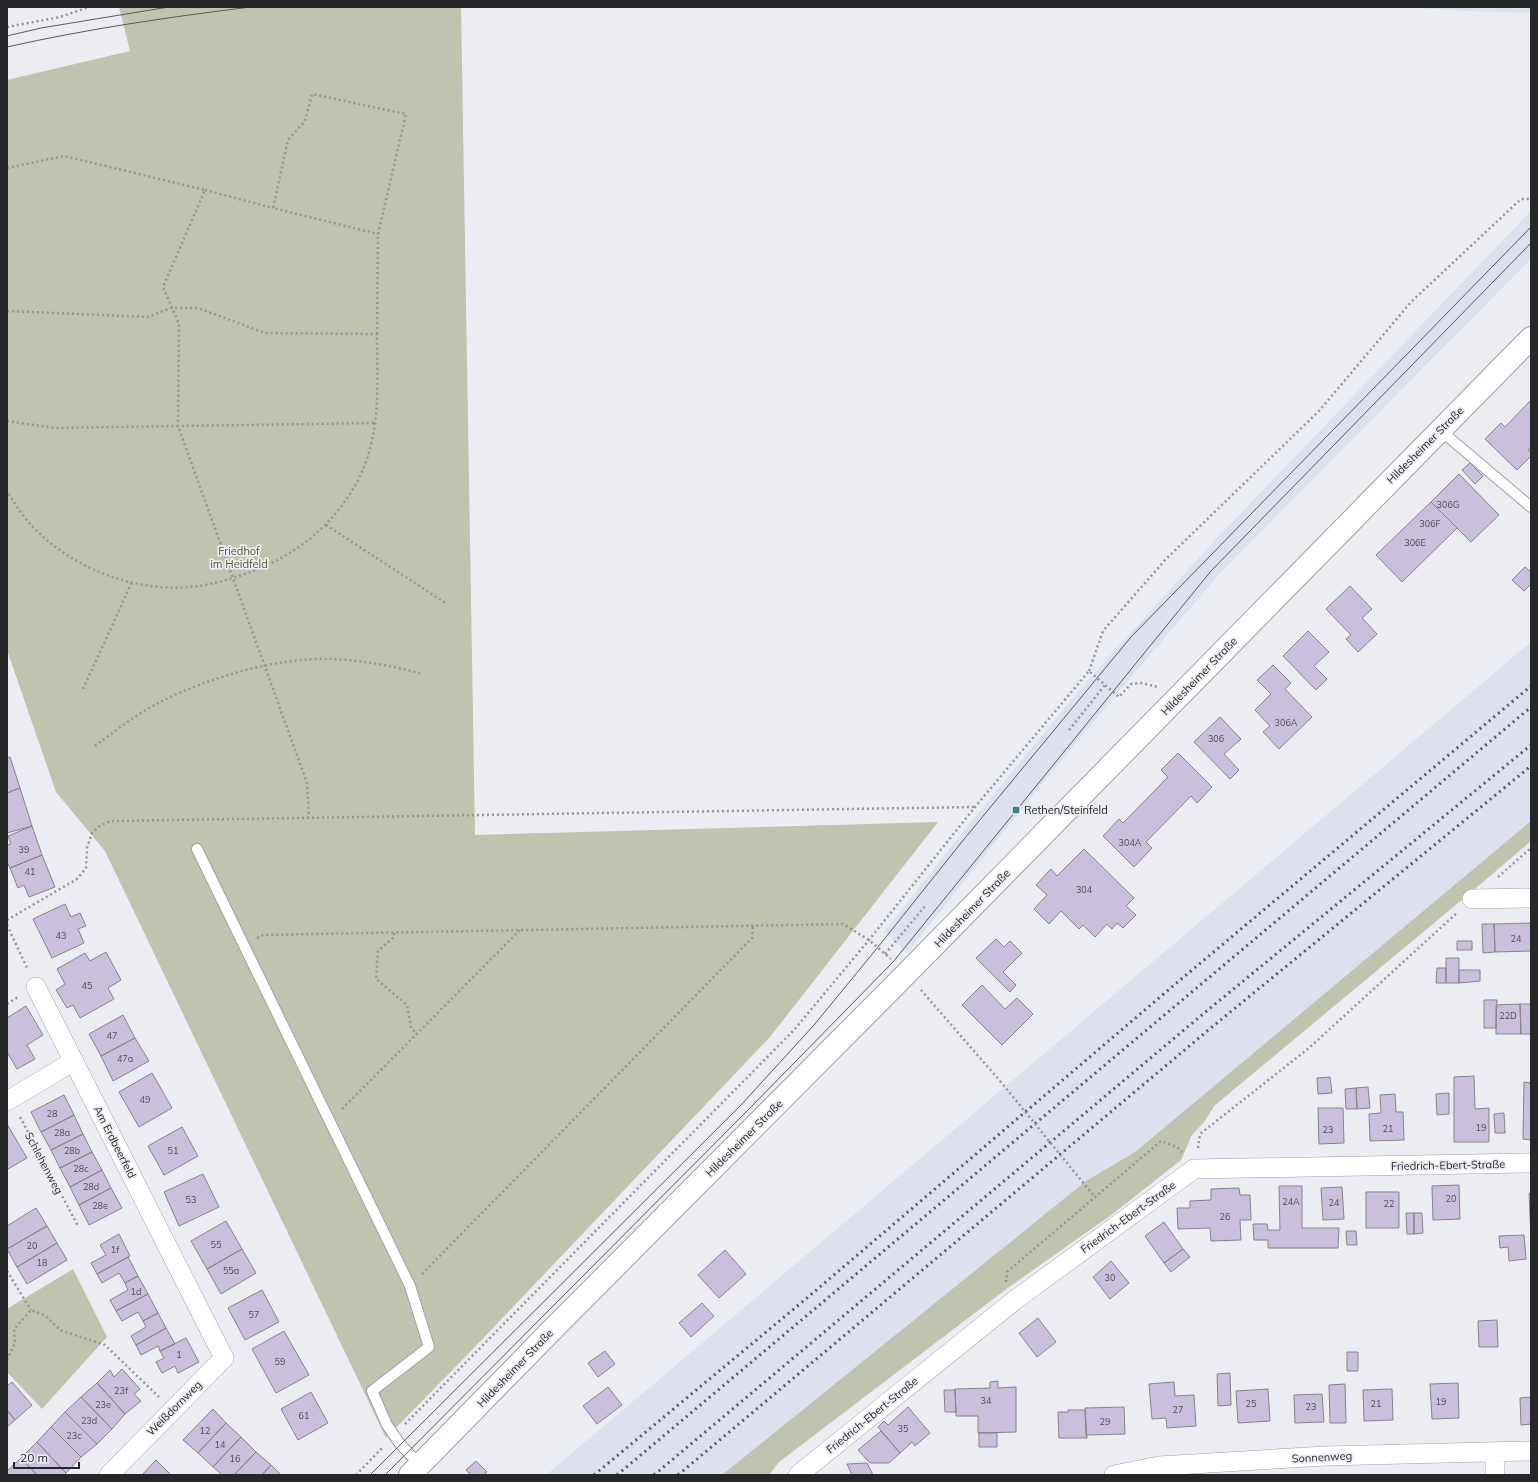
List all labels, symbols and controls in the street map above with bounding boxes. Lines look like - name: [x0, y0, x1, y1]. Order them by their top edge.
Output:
- street label: Hildesheimer Straße: [1383, 403, 1467, 487]
- house number: 306G: [1437, 499, 1459, 510]
- house number: 306F: [1419, 518, 1441, 529]
- house number: 306E: [1404, 537, 1426, 548]
- park label: Friedhof im Heidfeld: [210, 544, 268, 571]
- street label: Hildesheimer Straße: [1158, 634, 1240, 718]
- house number: 306A: [1275, 717, 1298, 728]
- house number: 306: [1208, 733, 1224, 744]
- place label: Rethen/Steinfeld: [1024, 803, 1108, 817]
- marker: Rethen/Steinfeld: [1011, 805, 1021, 815]
- house number: 304A: [1119, 837, 1142, 848]
- house number: 39: [19, 844, 29, 855]
- house number: 41: [25, 866, 35, 877]
- street label: Hildesheimer Straße: [931, 866, 1013, 950]
- house number: 304: [1076, 884, 1093, 895]
- house number: 43: [56, 930, 66, 941]
- house number: 24: [1511, 933, 1522, 944]
- house number: 45: [82, 980, 93, 991]
- house number: 22D: [1499, 1010, 1517, 1021]
- house number: 47: [107, 1030, 117, 1041]
- house number: 47a: [117, 1053, 133, 1064]
- house number: 49: [140, 1094, 150, 1105]
- street label: Hildesheimer Straße: [702, 1096, 786, 1180]
- street label: Am Erdbeerfeld: [91, 1104, 139, 1180]
- house number: 28: [47, 1108, 57, 1119]
- house number: 19: [1476, 1122, 1486, 1133]
- house number: 21: [1383, 1123, 1393, 1134]
- house number: 23: [1323, 1124, 1333, 1135]
- house number: 28a: [54, 1127, 70, 1138]
- street label: Schlehenweg: [22, 1130, 66, 1196]
- house number: 28b: [64, 1145, 80, 1156]
- house number: 51: [168, 1145, 178, 1156]
- street label: Friedrich-Ebert-Straße: [1391, 1157, 1505, 1173]
- house number: 28c: [73, 1163, 89, 1174]
- street label: Friedrich-Ebert-Straße: [1078, 1178, 1178, 1256]
- house number: 28d: [83, 1181, 99, 1192]
- house number: 20: [1446, 1193, 1456, 1204]
- house number: 53: [186, 1194, 196, 1205]
- house number: 24A: [1282, 1196, 1300, 1207]
- house number: 24: [1329, 1197, 1340, 1208]
- house number: 22: [1384, 1198, 1394, 1209]
- house number: 28e: [92, 1200, 108, 1211]
- house number: 26: [1220, 1211, 1230, 1222]
- house number: 55: [211, 1239, 222, 1250]
- house number: 20: [27, 1240, 37, 1251]
- house number: 1f: [111, 1244, 120, 1255]
- house number: 18: [37, 1257, 47, 1268]
- house number: 55a: [223, 1265, 239, 1276]
- house number: 30: [1105, 1272, 1115, 1283]
- house number: 1d: [131, 1286, 141, 1297]
- house number: 57: [249, 1309, 259, 1320]
- street label: Hildesheimer Straße: [474, 1326, 556, 1410]
- house number: 1: [176, 1349, 182, 1360]
- house number: 59: [275, 1356, 285, 1367]
- street label: Friedrich-Ebert-Straße: [823, 1374, 921, 1456]
- street label: Weißdornweg: [143, 1377, 205, 1439]
- house number: 23f: [114, 1385, 129, 1396]
- house number: 34: [981, 1395, 992, 1406]
- house number: 19: [1436, 1396, 1446, 1407]
- house number: 25: [1246, 1398, 1257, 1409]
- house number: 21: [1371, 1398, 1381, 1409]
- house number: 23e: [95, 1399, 111, 1410]
- house number: 23: [1306, 1401, 1316, 1412]
- house number: 27: [1173, 1404, 1183, 1415]
- house number: 61: [299, 1410, 309, 1421]
- house number: 23d: [81, 1415, 97, 1426]
- house number: 29: [1100, 1416, 1110, 1427]
- house number: 35: [898, 1423, 909, 1434]
- house number: 12: [200, 1425, 210, 1436]
- house number: 23c: [66, 1430, 82, 1441]
- house number: 14: [215, 1439, 226, 1450]
- scale bar: [14, 1444, 79, 1470]
- street label: Sonnenweg: [1291, 1448, 1353, 1466]
- text: 20 m: [20, 1450, 48, 1465]
- house number: 16: [230, 1453, 240, 1464]

